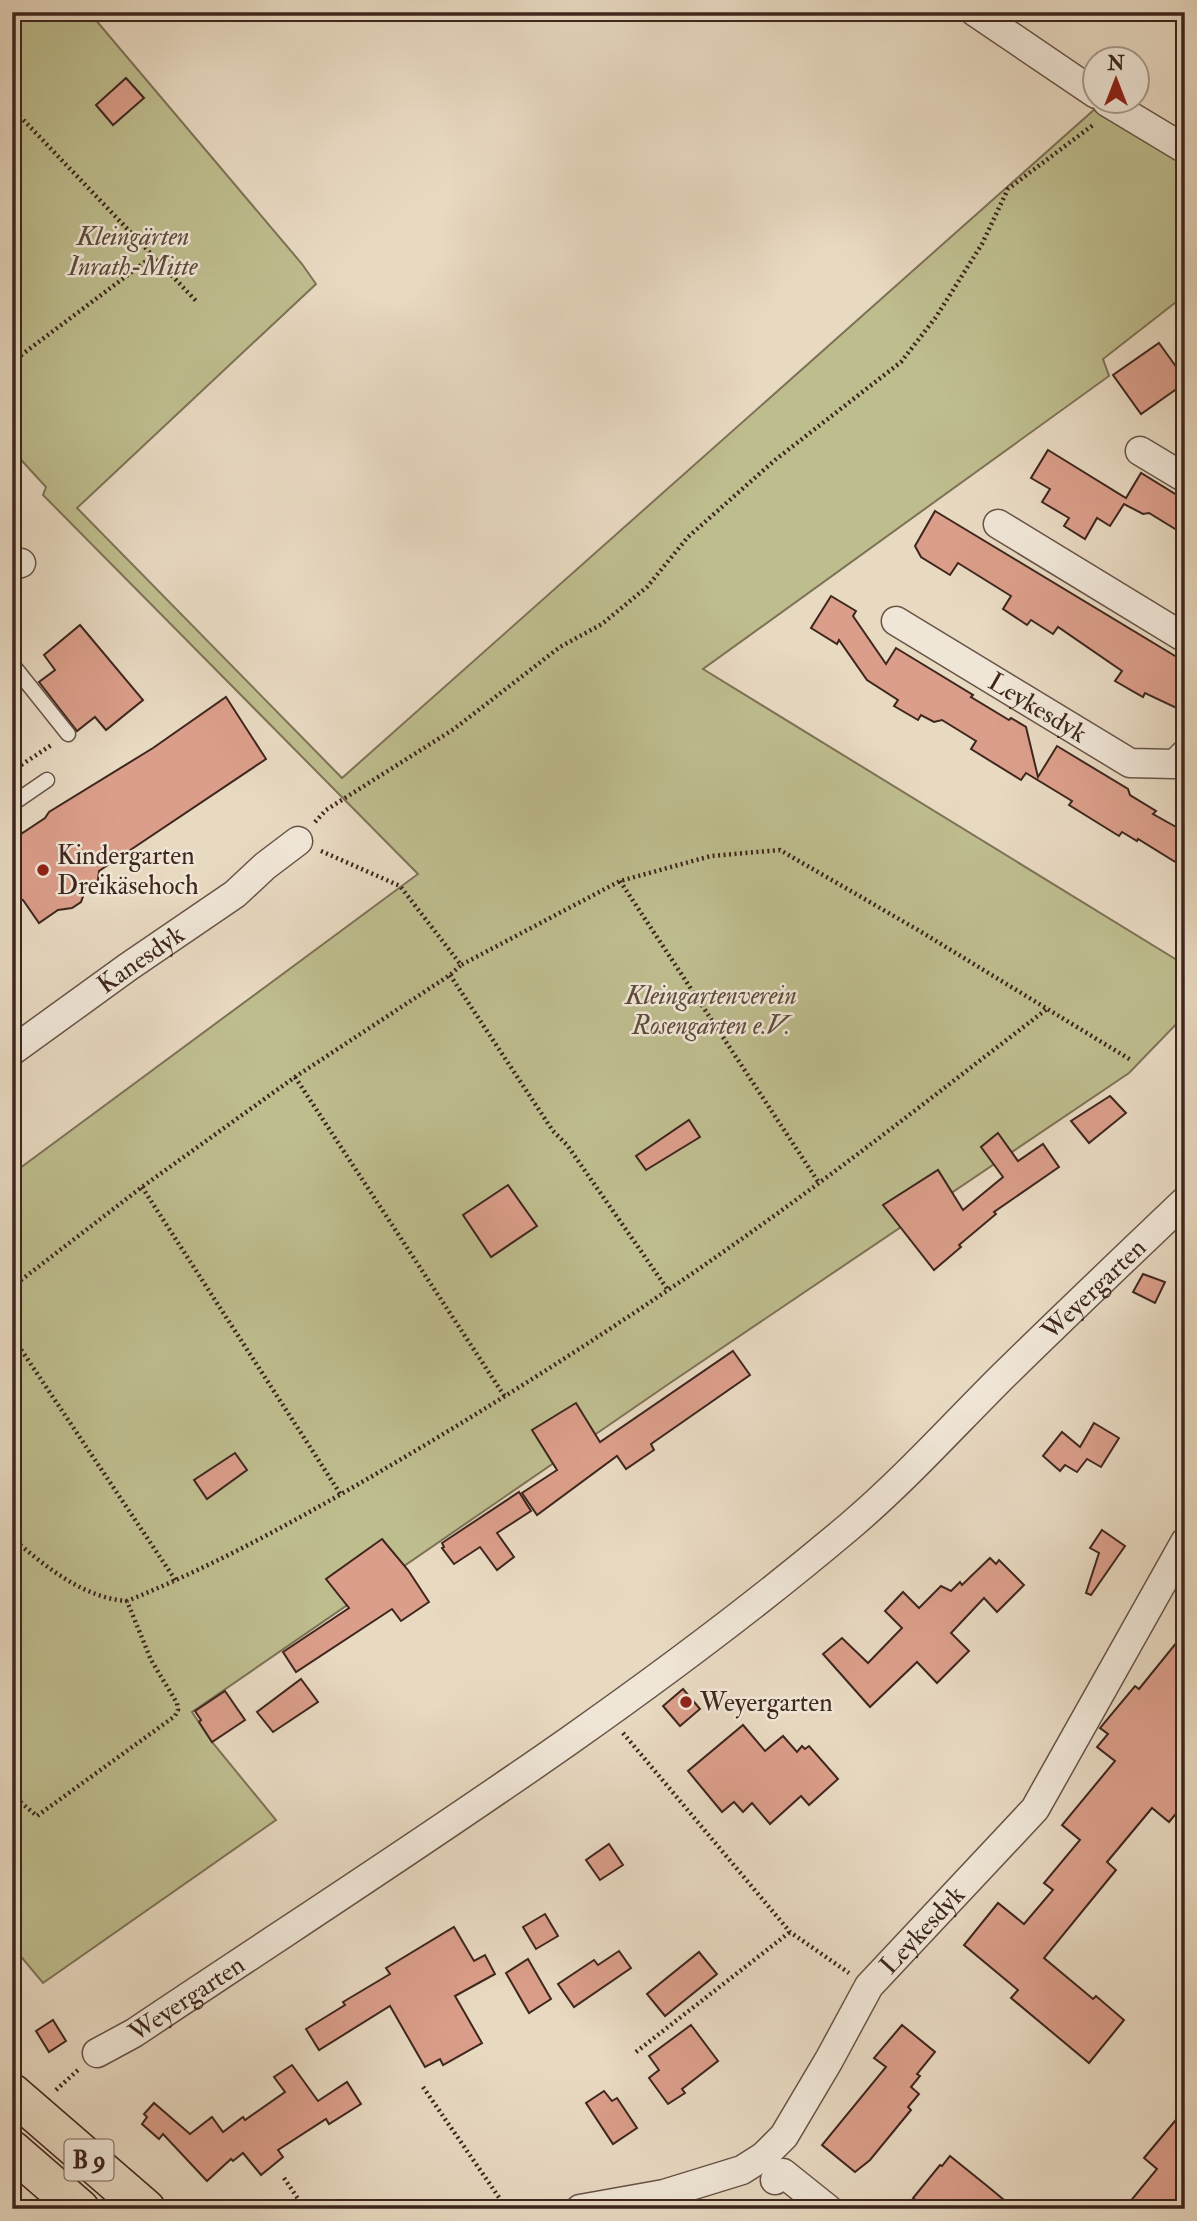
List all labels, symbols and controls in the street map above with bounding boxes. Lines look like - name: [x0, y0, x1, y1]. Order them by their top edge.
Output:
- north arrow: [1082, 46, 1152, 116]
- text: N: [1106, 52, 1125, 76]
- park label: Kleingärten Inrath-Mitte: [66, 221, 198, 283]
- street label: Leykesdyk: [982, 666, 1093, 750]
- place label: Kindergarten Dreikäsehoch: [57, 840, 199, 902]
- marker: Kindergarten Dreikäsehoch: [35, 862, 51, 878]
- street label: Kanesdyk: [91, 918, 191, 1001]
- park label: Kleingartenverein Rosengarten e.V.: [623, 980, 797, 1042]
- street label: Weyergarten: [1034, 1232, 1153, 1347]
- place label: Weyergarten: [699, 1687, 833, 1719]
- marker: Weyergarten: [678, 1694, 694, 1710]
- street label: Leykesdyk: [873, 1879, 972, 1981]
- street label: Weyergarten: [122, 1949, 251, 2050]
- road number: B 9: [64, 2140, 114, 2180]

